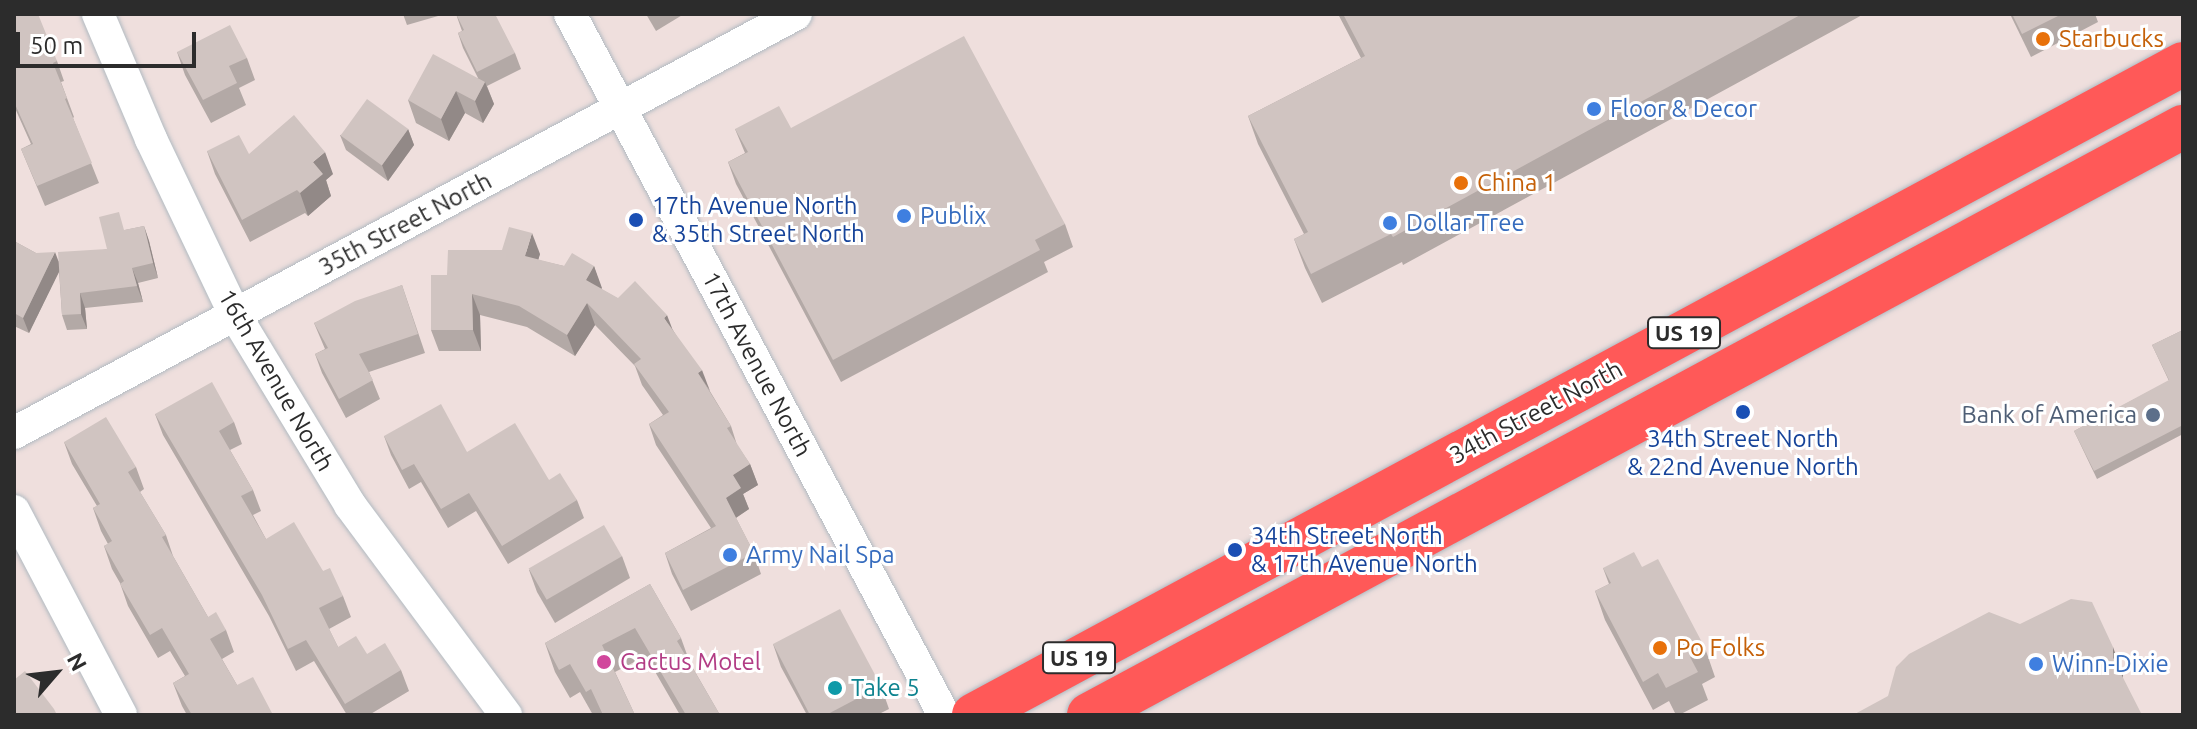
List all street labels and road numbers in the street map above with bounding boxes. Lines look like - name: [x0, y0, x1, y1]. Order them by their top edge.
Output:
- street label: 35th Street North: [314, 166, 496, 282]
- street label: 17th Avenue North: [696, 267, 818, 461]
- street label: 16th Avenue North: [212, 284, 340, 476]
- road number: US 19: [1646, 315, 1722, 351]
- street label: 34th Street North: [1445, 354, 1627, 470]
- road number: US 19: [1041, 640, 1117, 676]

